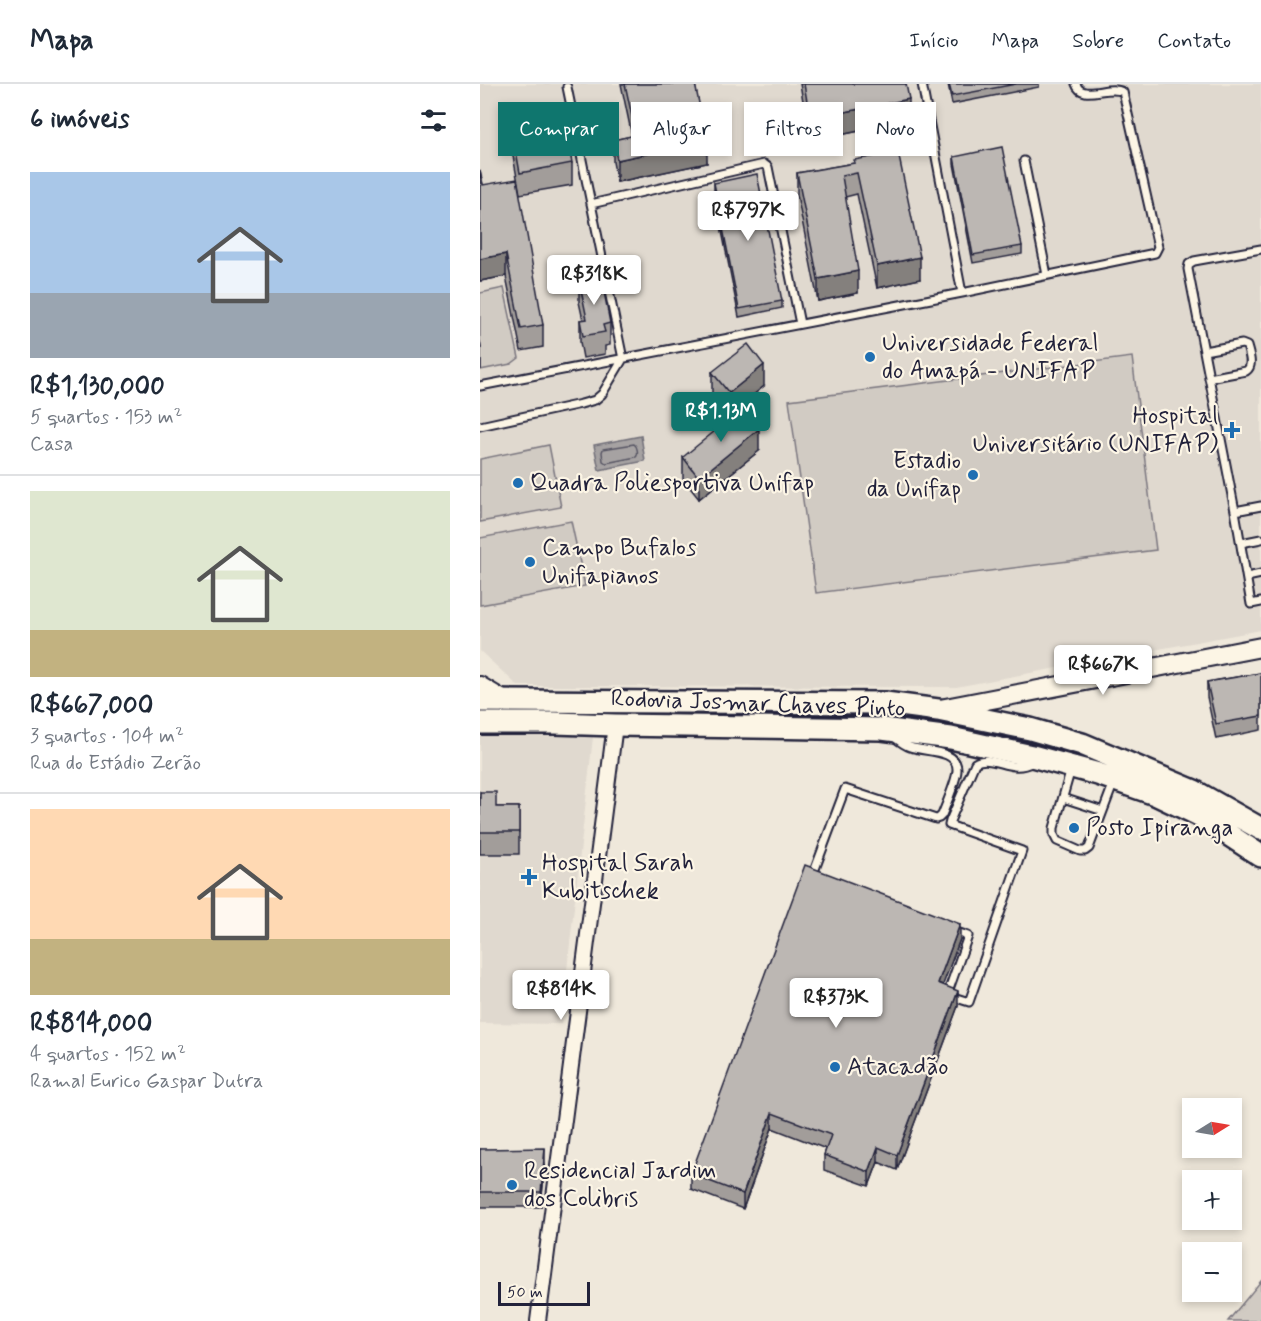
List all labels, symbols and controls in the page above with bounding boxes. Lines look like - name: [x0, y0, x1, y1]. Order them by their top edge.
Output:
- text: Mapa: [30, 23, 94, 60]
- text: Início: [909, 27, 959, 55]
- text: Mapa: [992, 27, 1039, 55]
- text: Sobre: [1072, 27, 1124, 55]
- text: Contato: [1157, 27, 1231, 55]
- chip: Comprar: [498, 102, 619, 156]
- chip: Alugar: [631, 102, 732, 156]
- chip: Filtros: [744, 102, 843, 156]
- chip: Novo: [855, 102, 936, 156]
- text: 6 imóveis: [30, 103, 129, 137]
- icon: filters: [417, 104, 450, 137]
- pin: R$797K: [699, 191, 797, 242]
- text: R$797K: [712, 197, 784, 224]
- icon: home: [186, 211, 294, 319]
- pin: R$318K: [545, 255, 643, 306]
- text: R$318K: [561, 261, 627, 288]
- place label: Universidade Federal do Amapá - UNIFAP: [882, 328, 1098, 387]
- marker: Universidade Federal do Amapá - UNIFAP: [863, 350, 877, 364]
- text: R$1,130,000: [30, 370, 165, 404]
- pin: R$1.13M: [666, 392, 776, 443]
- text: R$1.13M: [685, 398, 757, 425]
- place label: Hospital Universitário (UNIFAP): [973, 401, 1218, 460]
- text: 5 quartos · 153 m²: [30, 404, 182, 431]
- marker: Hospital Universitário (UNIFAP): [1223, 421, 1241, 439]
- text: Casa: [30, 431, 73, 458]
- place label: Estadio da Unifap: [867, 446, 961, 505]
- place label: Quadra Poliesportiva Unifap: [530, 468, 814, 499]
- marker: Estadio da Unifap: [966, 468, 980, 482]
- marker: Quadra Poliesportiva Unifap: [511, 476, 525, 490]
- icon: home: [186, 530, 294, 638]
- place label: Campo Bufalos Unifapianos: [542, 533, 697, 592]
- marker: Campo Bufalos Unifapianos: [523, 555, 537, 569]
- pin: R$667K: [1054, 645, 1152, 696]
- text: R$667K: [1068, 651, 1138, 678]
- street label: Rodovia Josmar Chaves Pinto: [610, 683, 906, 725]
- text: R$667,000: [30, 689, 153, 723]
- text: 3 quartos · 104 m²: [30, 723, 184, 750]
- text: Rua do Estádio Zerão: [30, 750, 201, 777]
- place label: Posto Ipiranga: [1086, 813, 1233, 844]
- marker: Posto Ipiranga: [1067, 821, 1081, 835]
- icon: home: [186, 848, 294, 956]
- place label: Hospital Sarah Kubitschek: [542, 848, 694, 907]
- marker: Hospital Sarah Kubitschek: [520, 868, 538, 886]
- pin: R$814K: [512, 970, 610, 1021]
- text: R$814K: [526, 976, 596, 1003]
- pin: R$373K: [787, 978, 885, 1029]
- text: R$373K: [804, 984, 868, 1011]
- text: R$814,000: [30, 1007, 152, 1041]
- text: 4 quartos · 152 m²: [30, 1041, 186, 1068]
- place label: Atacadão: [847, 1052, 949, 1083]
- marker: Atacadão: [828, 1060, 842, 1074]
- text: Ramal Eurico Gaspar Dutra: [30, 1068, 263, 1095]
- north arrow: [1182, 1098, 1242, 1158]
- map controls: [1182, 1098, 1242, 1302]
- place label: Residencial Jardim dos Colibris: [524, 1156, 716, 1215]
- button: +: [1182, 1170, 1242, 1230]
- marker: Residencial Jardim dos Colibris: [505, 1178, 519, 1192]
- button: −: [1182, 1242, 1242, 1302]
- scale bar: [498, 1279, 590, 1306]
- text: 50 m: [507, 1282, 543, 1303]

